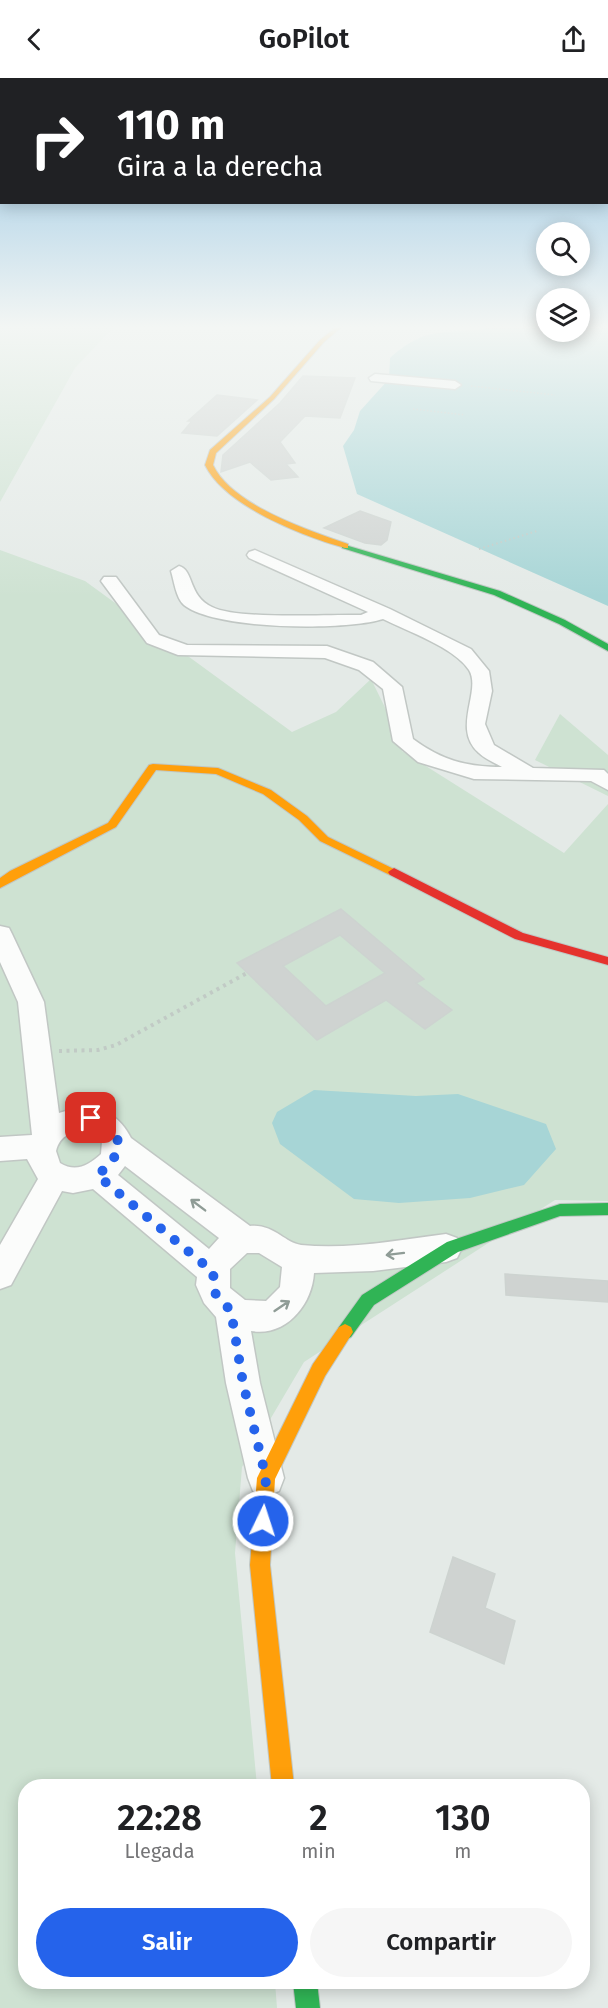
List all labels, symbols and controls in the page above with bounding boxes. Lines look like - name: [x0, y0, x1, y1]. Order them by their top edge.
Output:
- icon: back: [18, 23, 51, 56]
- text: GoPilot: [259, 23, 349, 55]
- icon: share: [557, 23, 590, 56]
- text: 110 m: [117, 100, 225, 150]
- icon: right: [18, 102, 96, 180]
- text: Gira a la derecha: [117, 151, 323, 183]
- map controls: [536, 222, 590, 342]
- button: search: [536, 222, 590, 276]
- button: layers: [536, 288, 590, 342]
- pin: [65, 1092, 116, 1143]
- icon: arrive: [74, 1101, 107, 1134]
- one-way arrow: [191, 1199, 207, 1211]
- one-way arrow: [385, 1249, 405, 1260]
- one-way arrow: [274, 1300, 290, 1312]
- position arrow: [231, 1489, 295, 1553]
- text: 22:28: [117, 1796, 202, 1840]
- text: 2: [309, 1796, 328, 1840]
- text: 130: [435, 1796, 491, 1840]
- text: Llegada: [125, 1839, 195, 1863]
- text: min: [301, 1839, 336, 1863]
- text: m: [454, 1839, 471, 1863]
- button: Salir: [36, 1908, 298, 1977]
- button: Compartir: [310, 1908, 572, 1977]

